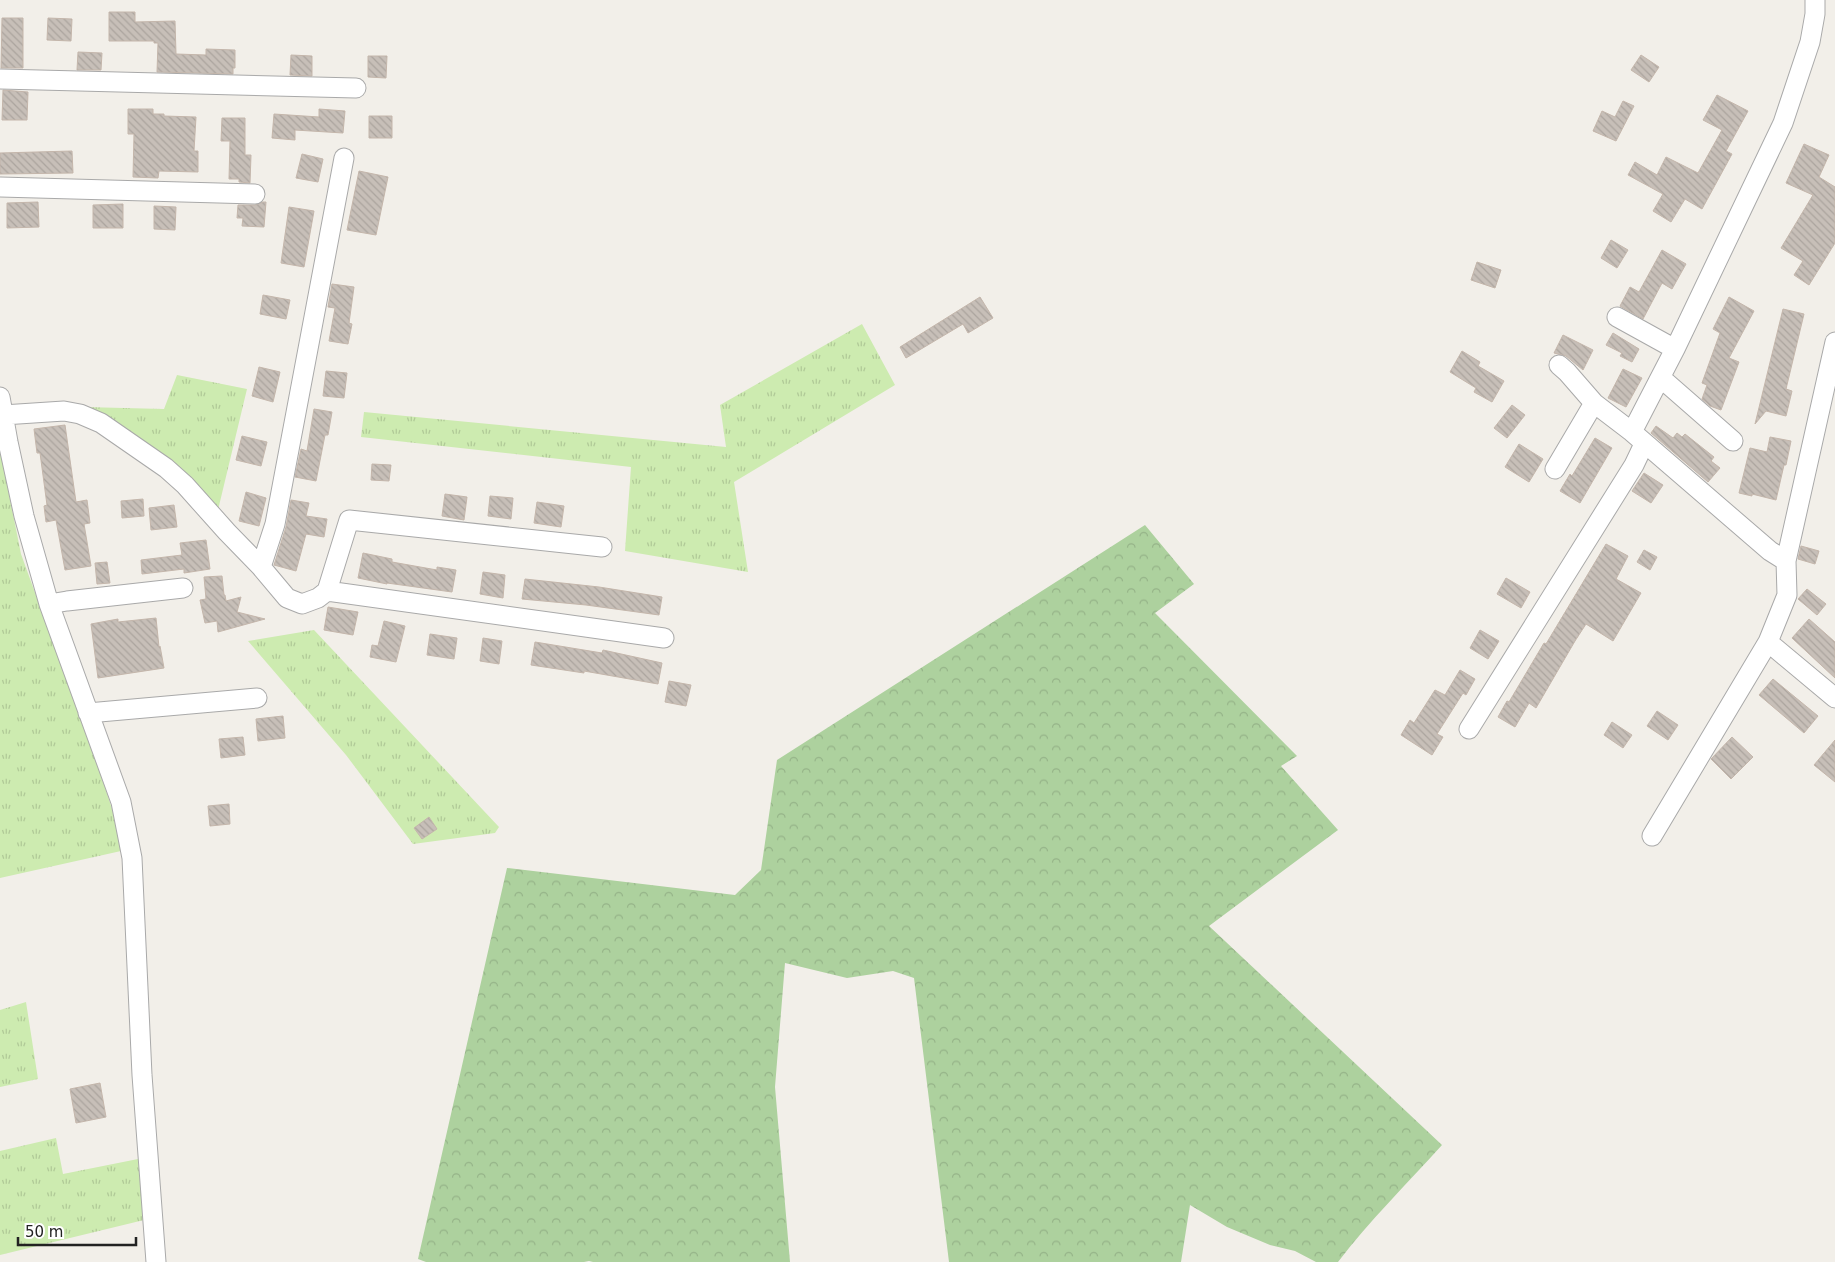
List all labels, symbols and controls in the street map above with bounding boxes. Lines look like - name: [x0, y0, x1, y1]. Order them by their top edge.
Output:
- scale bar: [18, 1214, 135, 1246]
- text: 50 m: [25, 1223, 63, 1241]

